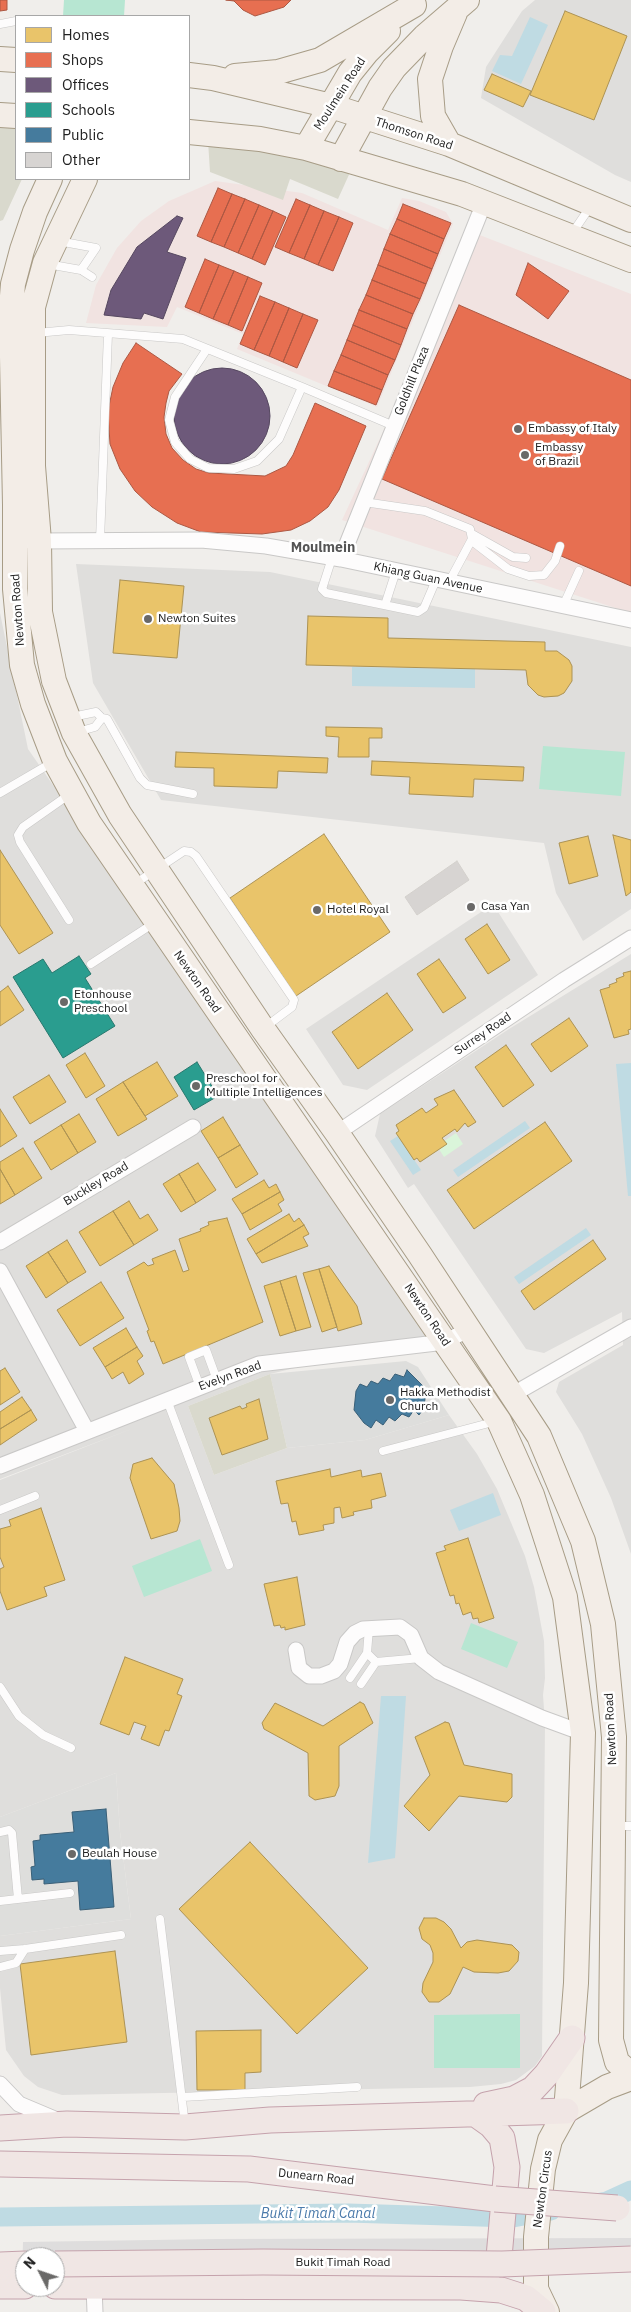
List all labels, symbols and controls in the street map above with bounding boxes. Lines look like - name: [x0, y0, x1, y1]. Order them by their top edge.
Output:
- legend: [15, 15, 190, 180]
- text: Homes: [62, 25, 110, 44]
- text: Shops: [62, 50, 104, 69]
- street label: Moulmein Road: [311, 55, 369, 133]
- text: Offices: [62, 75, 109, 94]
- text: Schools: [62, 100, 115, 119]
- street label: Thomson Road: [373, 115, 455, 153]
- text: Public: [62, 125, 104, 144]
- text: Other: [62, 150, 100, 169]
- street label: Goldhill Plaza: [392, 344, 432, 418]
- place label: Embassy of Italy: [528, 422, 617, 436]
- marker: Embassy of Italy: [512, 423, 524, 435]
- place label: Embassy of Brazil: [535, 441, 583, 469]
- marker: Embassy of Brazil: [519, 449, 531, 461]
- district label: Moulmein: [291, 540, 355, 556]
- street label: Khiang Guan Avenue: [372, 559, 484, 597]
- street label: Newton Road: [8, 573, 28, 647]
- place label: Newton Suites: [158, 612, 236, 626]
- marker: Newton Suites: [142, 613, 154, 625]
- place label: Casa Yan: [481, 900, 530, 914]
- marker: Casa Yan: [465, 901, 477, 913]
- place label: Hotel Royal: [327, 903, 389, 917]
- marker: Hotel Royal: [311, 904, 323, 916]
- street label: Newton Road: [170, 948, 224, 1016]
- place label: Etonhouse Preschool: [74, 988, 131, 1016]
- marker: Etonhouse Preschool: [58, 996, 70, 1008]
- street label: Surrey Road: [452, 1010, 514, 1058]
- place label: Preschool for Multiple Intelligences: [206, 1072, 323, 1100]
- marker: Preschool for Multiple Intelligences: [190, 1080, 202, 1092]
- street label: Buckley Road: [61, 1159, 131, 1209]
- street label: Newton Road: [401, 1281, 453, 1349]
- street label: Evelyn Road: [197, 1358, 263, 1394]
- place label: Hakka Methodist Church: [400, 1386, 491, 1414]
- marker: Hakka Methodist Church: [384, 1394, 396, 1406]
- street label: Newton Road: [602, 1692, 620, 1766]
- place label: Beulah House: [82, 1847, 157, 1861]
- marker: Beulah House: [66, 1848, 78, 1860]
- street label: Newton Circus: [530, 2149, 556, 2229]
- street label: Dunearn Road: [277, 2166, 355, 2188]
- water label: Bukit Timah Canal: [261, 2206, 375, 2222]
- north arrow: [15, 2247, 65, 2297]
- text: N: [19, 2253, 40, 2273]
- street label: Bukit Timah Road: [295, 2256, 391, 2270]

